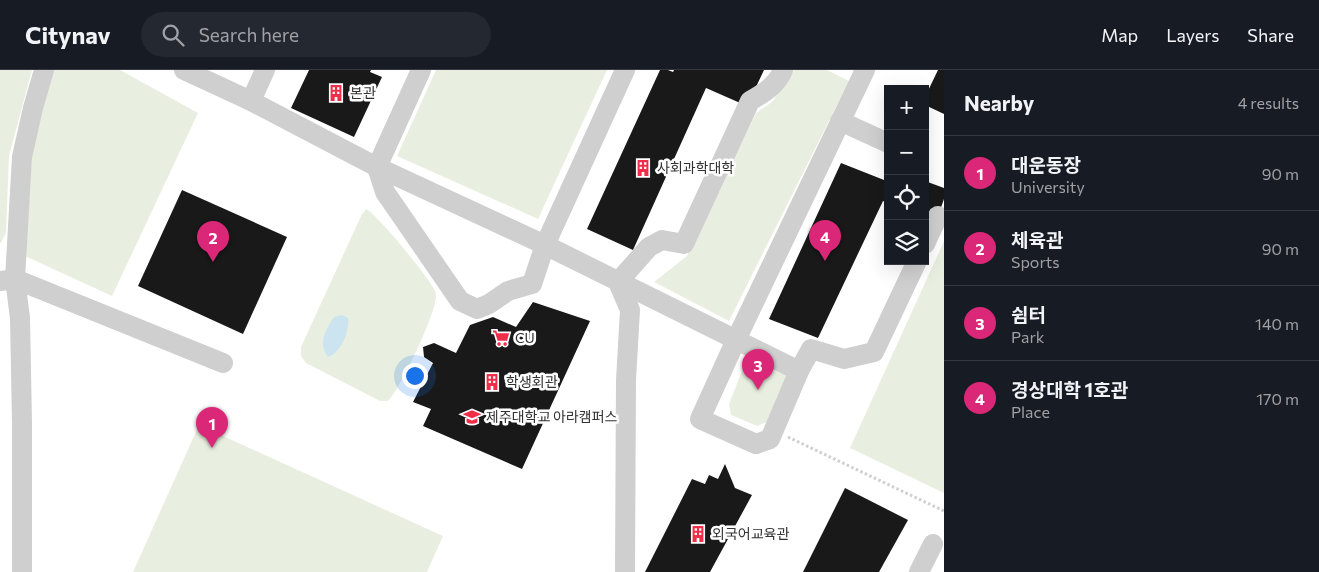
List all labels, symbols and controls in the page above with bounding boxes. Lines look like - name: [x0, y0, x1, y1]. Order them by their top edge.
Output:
- search box: [141, 12, 491, 57]
- text: Citynav: [25, 20, 111, 49]
- icon: search: [159, 21, 187, 49]
- text: Search here: [199, 23, 299, 46]
- text: Map: [1101, 24, 1138, 46]
- text: Layers: [1166, 24, 1219, 46]
- text: Share: [1247, 24, 1294, 46]
- building icon: 본관: [326, 83, 346, 103]
- place label: 본관: [350, 84, 376, 101]
- map controls: [884, 85, 929, 265]
- button: +: [884, 85, 929, 130]
- text: Nearby: [964, 90, 1034, 115]
- text: 4 results: [1238, 93, 1299, 112]
- button: −: [884, 130, 929, 175]
- text: 대운동장: [1011, 153, 1081, 176]
- building icon: 사회과학대학: [633, 158, 653, 178]
- place label: 사회과학대학: [657, 159, 734, 176]
- text: 1: [976, 164, 984, 183]
- text: 90 m: [1262, 164, 1299, 183]
- button: locate: [884, 175, 929, 220]
- text: University: [1011, 177, 1085, 196]
- pin: 4: [809, 220, 841, 261]
- button: layers: [884, 220, 929, 265]
- pin: 2: [197, 221, 229, 262]
- text: 체육관: [1011, 228, 1063, 251]
- text: 2: [975, 239, 985, 258]
- text: 90 m: [1262, 239, 1299, 258]
- text: Sports: [1011, 252, 1060, 271]
- text: 쉼터: [1011, 303, 1046, 326]
- text: 3: [975, 314, 985, 333]
- text: 140 m: [1255, 314, 1299, 333]
- text: Park: [1011, 327, 1044, 346]
- supermarket icon: CU: [491, 328, 511, 348]
- place label: CU: [515, 329, 535, 346]
- pin: 3: [742, 349, 774, 390]
- your location: [402, 363, 428, 389]
- building icon: 학생회관: [482, 372, 502, 392]
- place label: 학생회관: [506, 373, 558, 390]
- text: 경상대학 1호관: [1011, 378, 1128, 401]
- text: 4: [975, 389, 985, 408]
- text: 170 m: [1256, 389, 1299, 408]
- text: Place: [1011, 402, 1050, 421]
- pin: 1: [196, 407, 228, 448]
- school or university icon: 제주대학교 아라캠퍼스: [462, 407, 482, 427]
- place label: 제주대학교 아라캠퍼스: [486, 408, 618, 425]
- building icon: 외국어교육관: [688, 524, 708, 544]
- place label: 외국어교육관: [712, 525, 789, 542]

